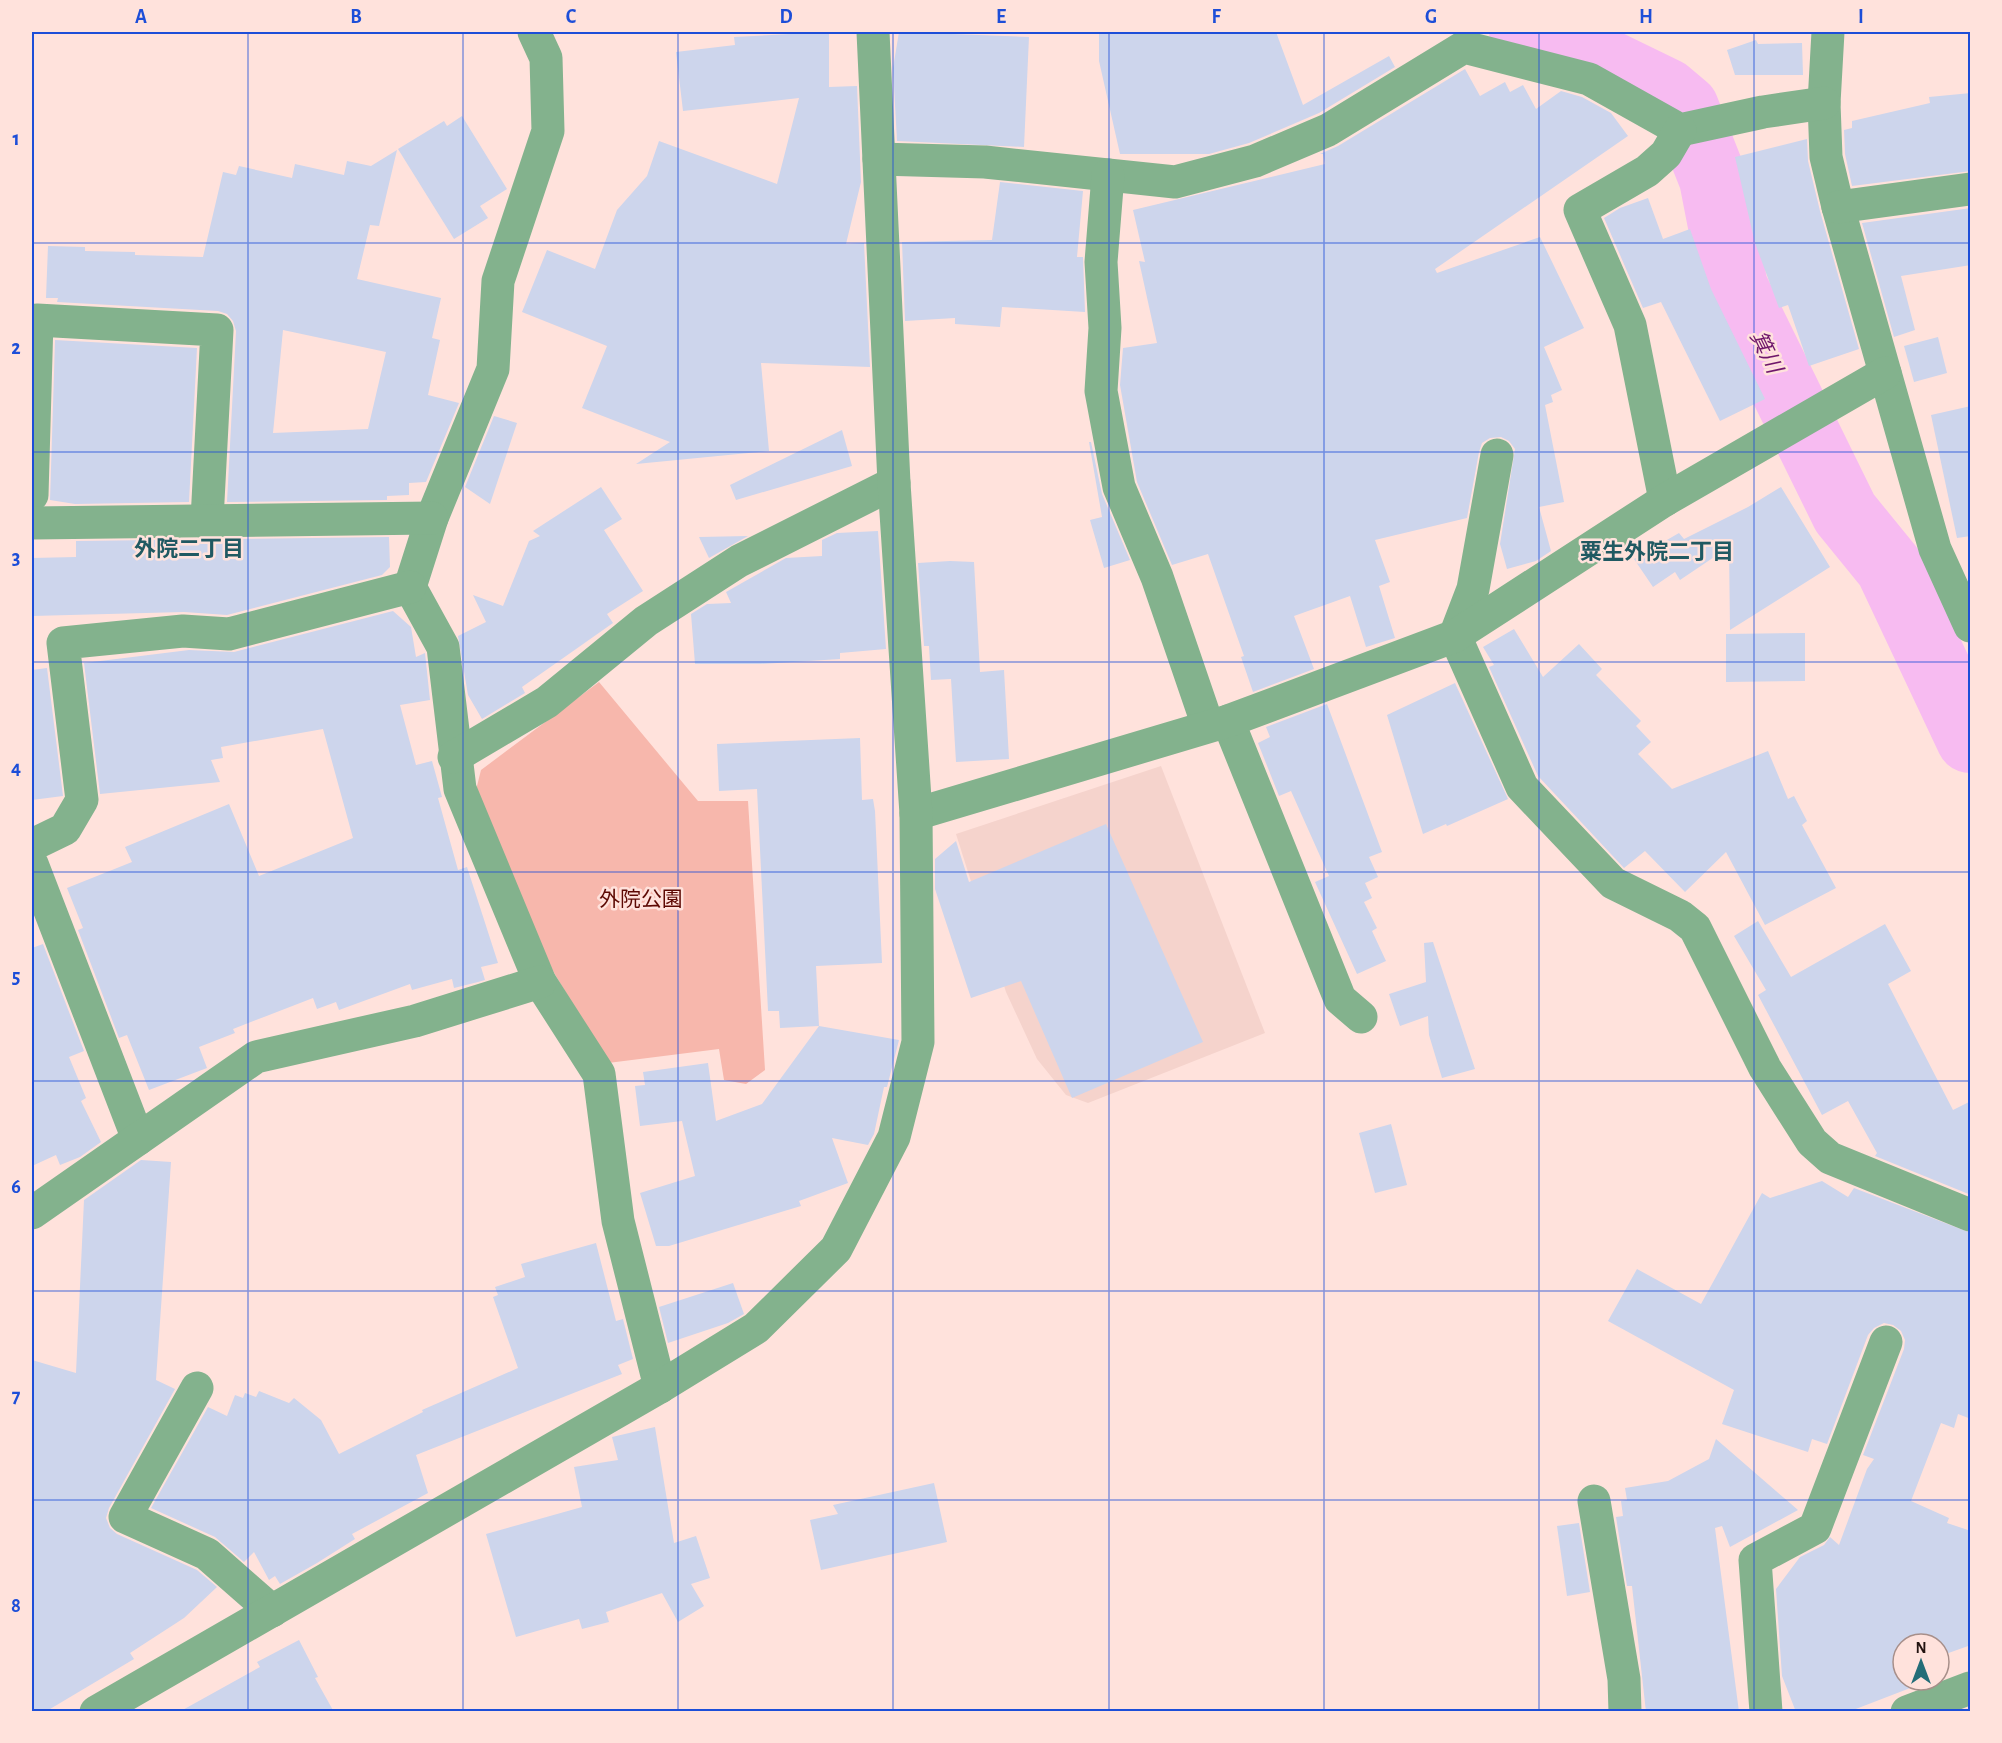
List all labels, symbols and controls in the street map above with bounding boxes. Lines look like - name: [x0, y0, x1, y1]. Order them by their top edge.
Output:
- text: A: [135, 7, 147, 27]
- text: B: [350, 7, 362, 27]
- text: C: [566, 7, 577, 27]
- text: D: [779, 7, 793, 27]
- text: E: [996, 7, 1006, 27]
- text: F: [1211, 7, 1221, 27]
- text: G: [1425, 7, 1437, 27]
- text: H: [1639, 7, 1653, 27]
- text: I: [1858, 7, 1864, 27]
- text: 1: [12, 129, 20, 149]
- water label: 箕川: [1746, 327, 1787, 378]
- text: 2: [11, 338, 21, 358]
- district label: 外院二丁目: [134, 537, 244, 560]
- district label: 粟生外院二丁目: [1580, 540, 1734, 563]
- text: 3: [12, 548, 20, 568]
- text: 4: [11, 758, 21, 778]
- park label: 外院公園: [599, 888, 683, 910]
- text: 5: [12, 967, 20, 987]
- text: 6: [11, 1177, 21, 1197]
- text: 7: [12, 1386, 21, 1406]
- text: 8: [11, 1596, 21, 1616]
- north arrow: [1891, 1632, 1951, 1692]
- text: N: [1915, 1640, 1927, 1656]

